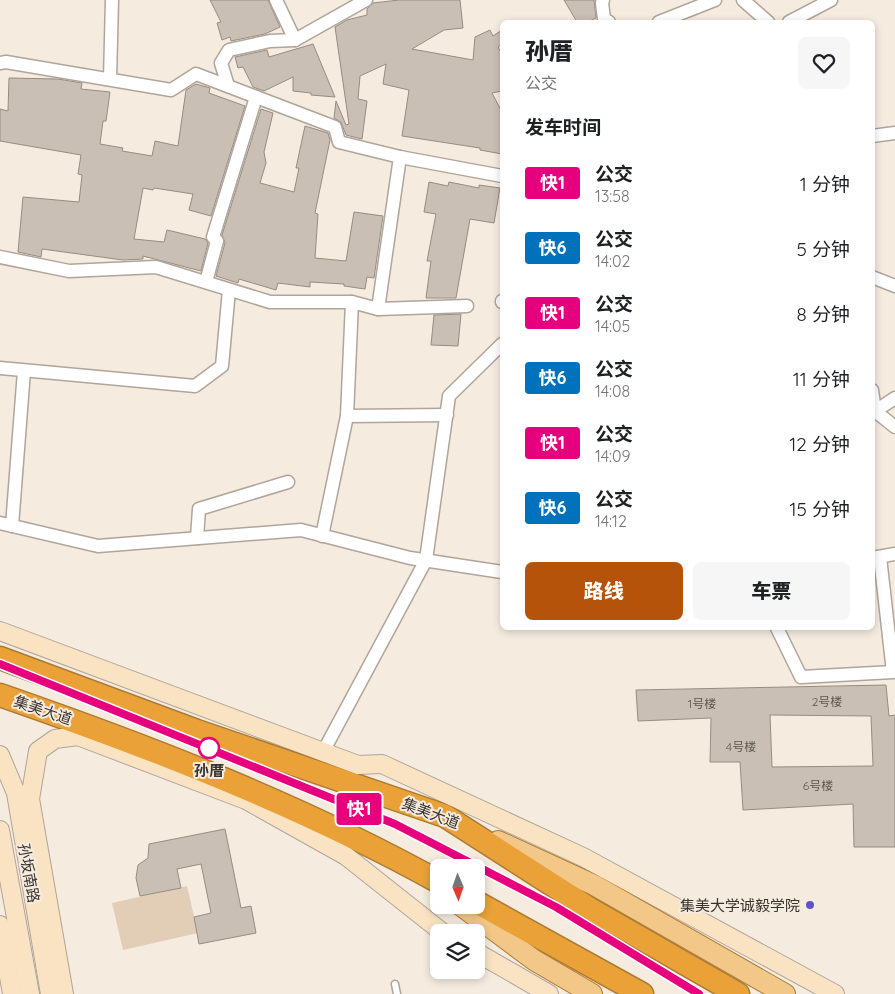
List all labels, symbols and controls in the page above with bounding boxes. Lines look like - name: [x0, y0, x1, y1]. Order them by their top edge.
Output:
- text: 孙厝: [525, 36, 573, 66]
- button: heart: [798, 37, 850, 89]
- text: 公交: [525, 73, 557, 93]
- text: 发车时间: [525, 115, 601, 139]
- text: 公交: [595, 162, 633, 186]
- text: 快1: [540, 171, 565, 194]
- text: 1 分钟: [800, 172, 850, 196]
- text: 13:58: [595, 186, 630, 206]
- text: 公交: [595, 227, 633, 251]
- text: 快6: [539, 236, 566, 259]
- text: 5 分钟: [796, 237, 850, 261]
- text: 14:02: [595, 251, 631, 271]
- text: 公交: [595, 292, 633, 316]
- text: 快1: [540, 301, 565, 324]
- text: 8 分钟: [797, 302, 850, 326]
- text: 14:05: [595, 316, 630, 336]
- text: 公交: [595, 357, 633, 381]
- text: 快6: [539, 366, 566, 389]
- text: 11 分钟: [793, 367, 850, 391]
- text: 14:08: [595, 381, 630, 401]
- text: 公交: [595, 422, 633, 446]
- text: 快1: [540, 431, 565, 454]
- text: 12 分钟: [789, 432, 850, 456]
- text: 14:09: [595, 446, 631, 466]
- text: 公交: [595, 487, 633, 511]
- text: 快6: [539, 496, 566, 519]
- text: 15 分钟: [789, 497, 850, 521]
- text: 14:12: [595, 511, 627, 531]
- button: 路线: [525, 562, 683, 620]
- button: 车票: [693, 562, 850, 620]
- street label: 集美大道: [12, 691, 74, 729]
- house number: 2号楼: [812, 694, 842, 709]
- house number: 1号楼: [688, 696, 716, 711]
- marker: 孙厝: [198, 737, 220, 759]
- house number: 4号楼: [726, 739, 756, 754]
- place label: 孙厝: [194, 761, 224, 780]
- house number: 6号楼: [803, 778, 833, 793]
- line badge: 快1: [336, 793, 382, 825]
- street label: 集美大道: [400, 793, 462, 833]
- text: 快1: [346, 797, 372, 820]
- street label: 孙坂南路: [14, 842, 44, 904]
- north arrow: [430, 859, 485, 914]
- map controls: [430, 859, 485, 979]
- place label: 集美大学诚毅学院: [680, 896, 800, 915]
- marker: 集美大学诚毅学院: [804, 899, 816, 911]
- button: layers: [430, 924, 485, 979]

